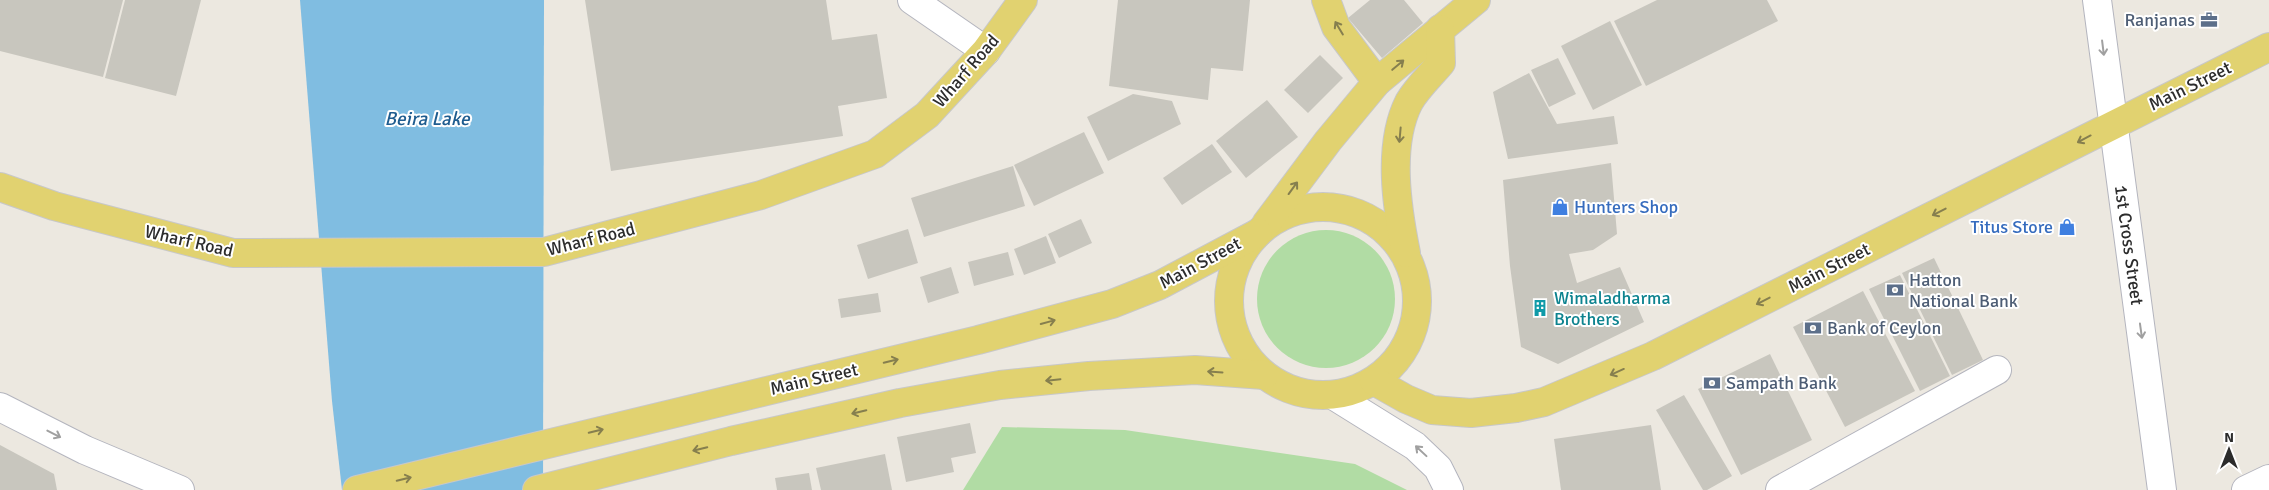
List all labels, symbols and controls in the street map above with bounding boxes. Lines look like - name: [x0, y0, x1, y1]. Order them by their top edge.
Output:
- place label: Ranjanas: [2124, 9, 2195, 31]
- office icon: Ranjanas: [2199, 10, 2219, 30]
- one-way arrow: [1333, 22, 1343, 36]
- street label: Wharf Road: [928, 30, 1004, 112]
- one-way arrow: [2098, 40, 2108, 56]
- street label: Main Street: [2145, 57, 2235, 115]
- one-way arrow: [1391, 59, 1404, 71]
- water label: Beira Lake: [385, 107, 471, 131]
- one-way arrow: [1395, 126, 1404, 142]
- one-way arrow: [2077, 134, 2092, 144]
- one-way arrow: [1288, 181, 1298, 195]
- street label: 1st Cross Street: [2110, 184, 2148, 306]
- place label: Hunters Shop: [1574, 196, 1678, 218]
- shop icon: Hunters Shop: [1550, 197, 1570, 217]
- one-way arrow: [1932, 207, 1947, 217]
- place label: Titus Store: [1971, 216, 2053, 238]
- street label: Wharf Road: [545, 217, 637, 261]
- shop icon: Titus Store: [2057, 217, 2077, 237]
- street label: Wharf Road: [143, 220, 235, 262]
- street label: Main Street: [1155, 232, 1245, 294]
- street label: Main Street: [1784, 238, 1874, 298]
- place label: Hatton National Bank: [1909, 269, 2018, 312]
- bank icon: Hatton National Bank: [1885, 280, 1905, 300]
- place label: Wimaladharma Brothers: [1554, 287, 1671, 330]
- one-way arrow: [1756, 297, 1771, 306]
- building icon: Wimaladharma Brothers: [1530, 298, 1550, 318]
- one-way arrow: [1040, 316, 1056, 326]
- place label: Bank of Ceylon: [1827, 317, 1941, 339]
- bank icon: Bank of Ceylon: [1803, 318, 1823, 338]
- one-way arrow: [2136, 323, 2146, 339]
- one-way arrow: [882, 356, 898, 365]
- street label: Main Street: [768, 358, 860, 400]
- one-way arrow: [1208, 367, 1224, 376]
- one-way arrow: [1610, 368, 1625, 378]
- place label: Sampath Bank: [1726, 372, 1837, 394]
- bank icon: Sampath Bank: [1702, 373, 1722, 393]
- one-way arrow: [1046, 375, 1062, 384]
- one-way arrow: [851, 408, 867, 417]
- north arrow: [2204, 425, 2254, 475]
- one-way arrow: [588, 426, 604, 435]
- one-way arrow: [47, 429, 62, 439]
- text: N: [2224, 429, 2234, 446]
- one-way arrow: [693, 445, 709, 454]
- one-way arrow: [1415, 445, 1427, 457]
- one-way arrow: [396, 473, 412, 483]

